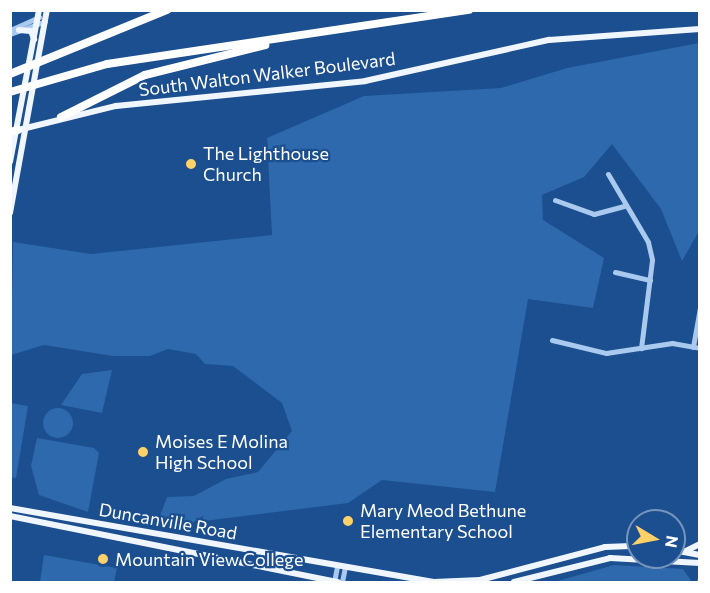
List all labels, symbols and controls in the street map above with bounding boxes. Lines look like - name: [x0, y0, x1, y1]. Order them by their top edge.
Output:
- street label: South Walton Walker Boulevard: [137, 48, 397, 100]
- place label: The Lighthouse Church: [203, 143, 329, 186]
- marker: The Lighthouse Church: [184, 157, 198, 171]
- place label: Moises E Molina High School: [155, 431, 288, 474]
- marker: Moises E Molina High School: [136, 445, 150, 459]
- street label: Duncanville Road: [97, 498, 239, 544]
- place label: Mary Meod Bethune Elementary School: [360, 500, 526, 542]
- north arrow: [626, 509, 686, 569]
- marker: Mary Meod Bethune Elementary School: [341, 514, 355, 528]
- text: N: [662, 534, 683, 549]
- place label: Mountain View College: [115, 548, 303, 570]
- marker: Mountain View College: [96, 552, 110, 566]

